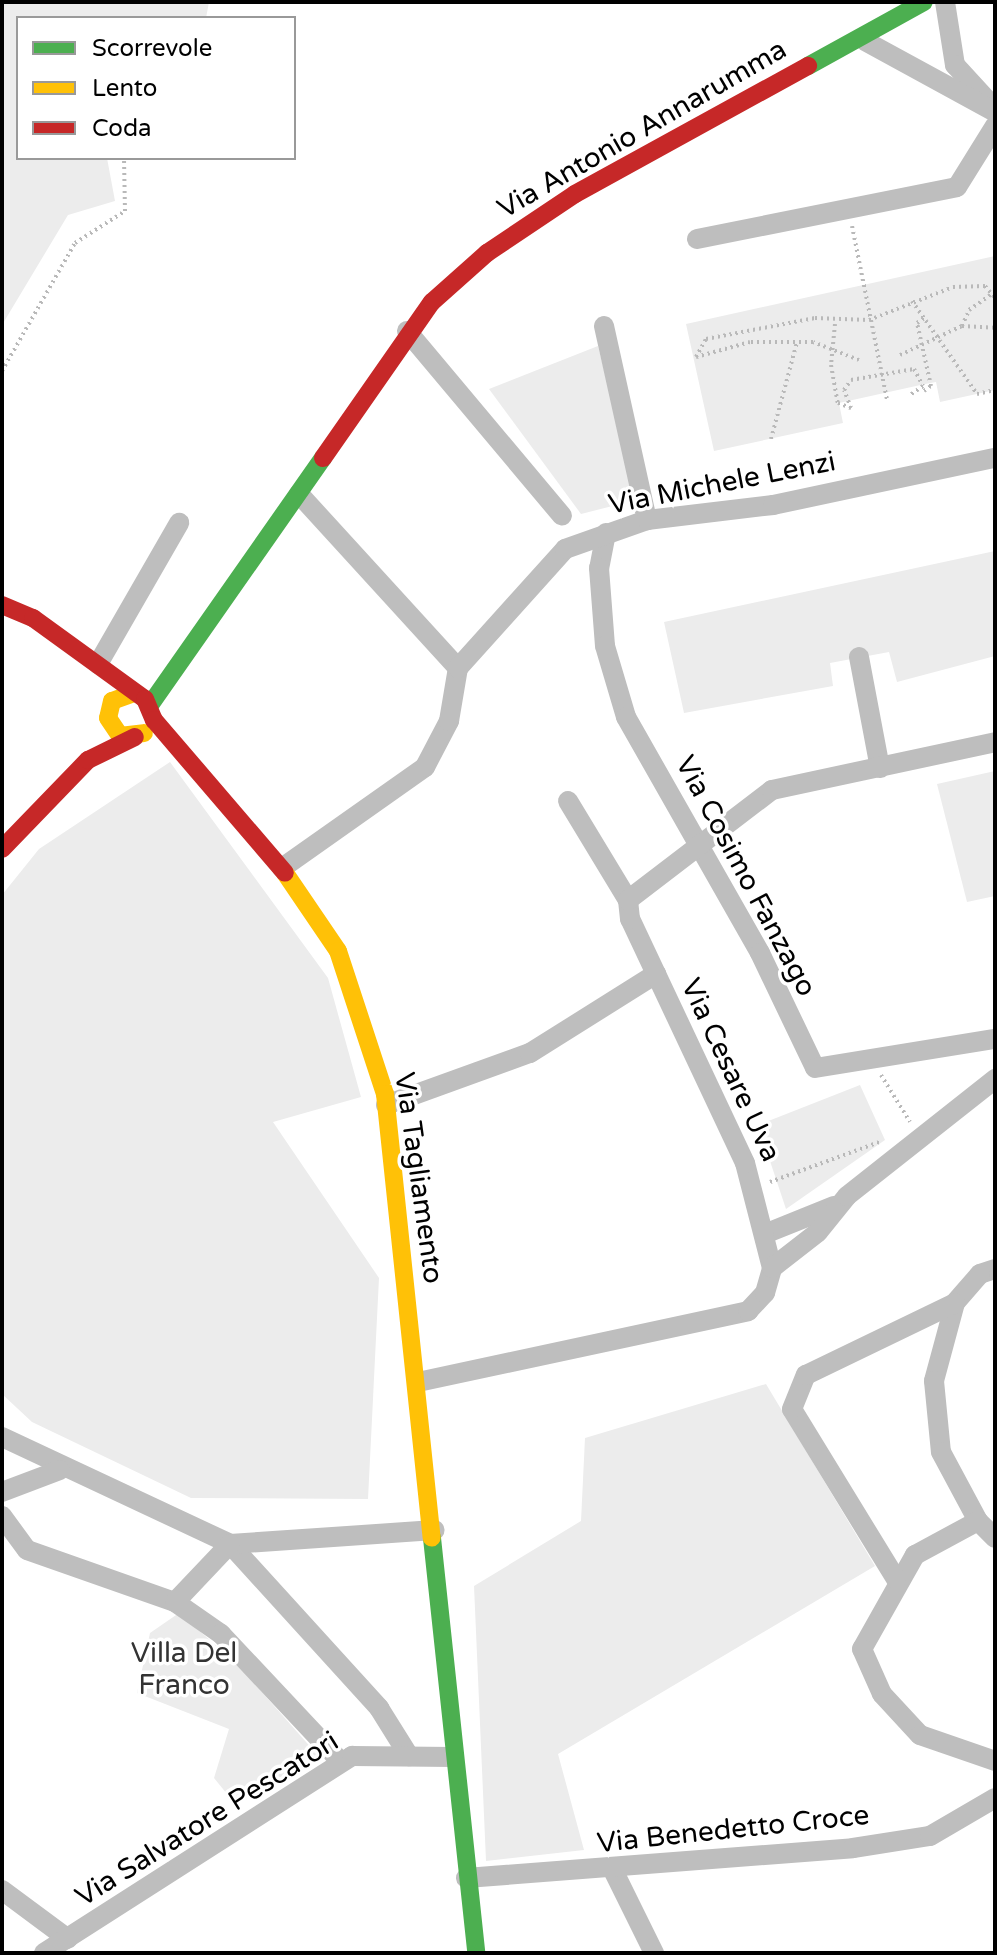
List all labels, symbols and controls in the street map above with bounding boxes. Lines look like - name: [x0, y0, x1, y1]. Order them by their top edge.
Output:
- legend: [16, 16, 296, 160]
- street label: Via Antonio Annarumma: [492, 32, 792, 226]
- text: Scorrevole: [92, 34, 212, 63]
- text: Lento: [92, 74, 157, 103]
- text: Coda: [92, 114, 152, 143]
- street label: Via Michele Lenzi: [606, 444, 838, 522]
- street label: Via Cosimo Fanzago: [668, 750, 824, 1002]
- street label: Via Cesare Uva: [674, 973, 788, 1167]
- street label: Via Tagliamento: [388, 1070, 450, 1286]
- park label: Villa Del Franco: [131, 1636, 237, 1702]
- street label: Via Salvatore Pescatori: [69, 1724, 345, 1914]
- street label: Via Benedetto Croce: [595, 1798, 871, 1860]

